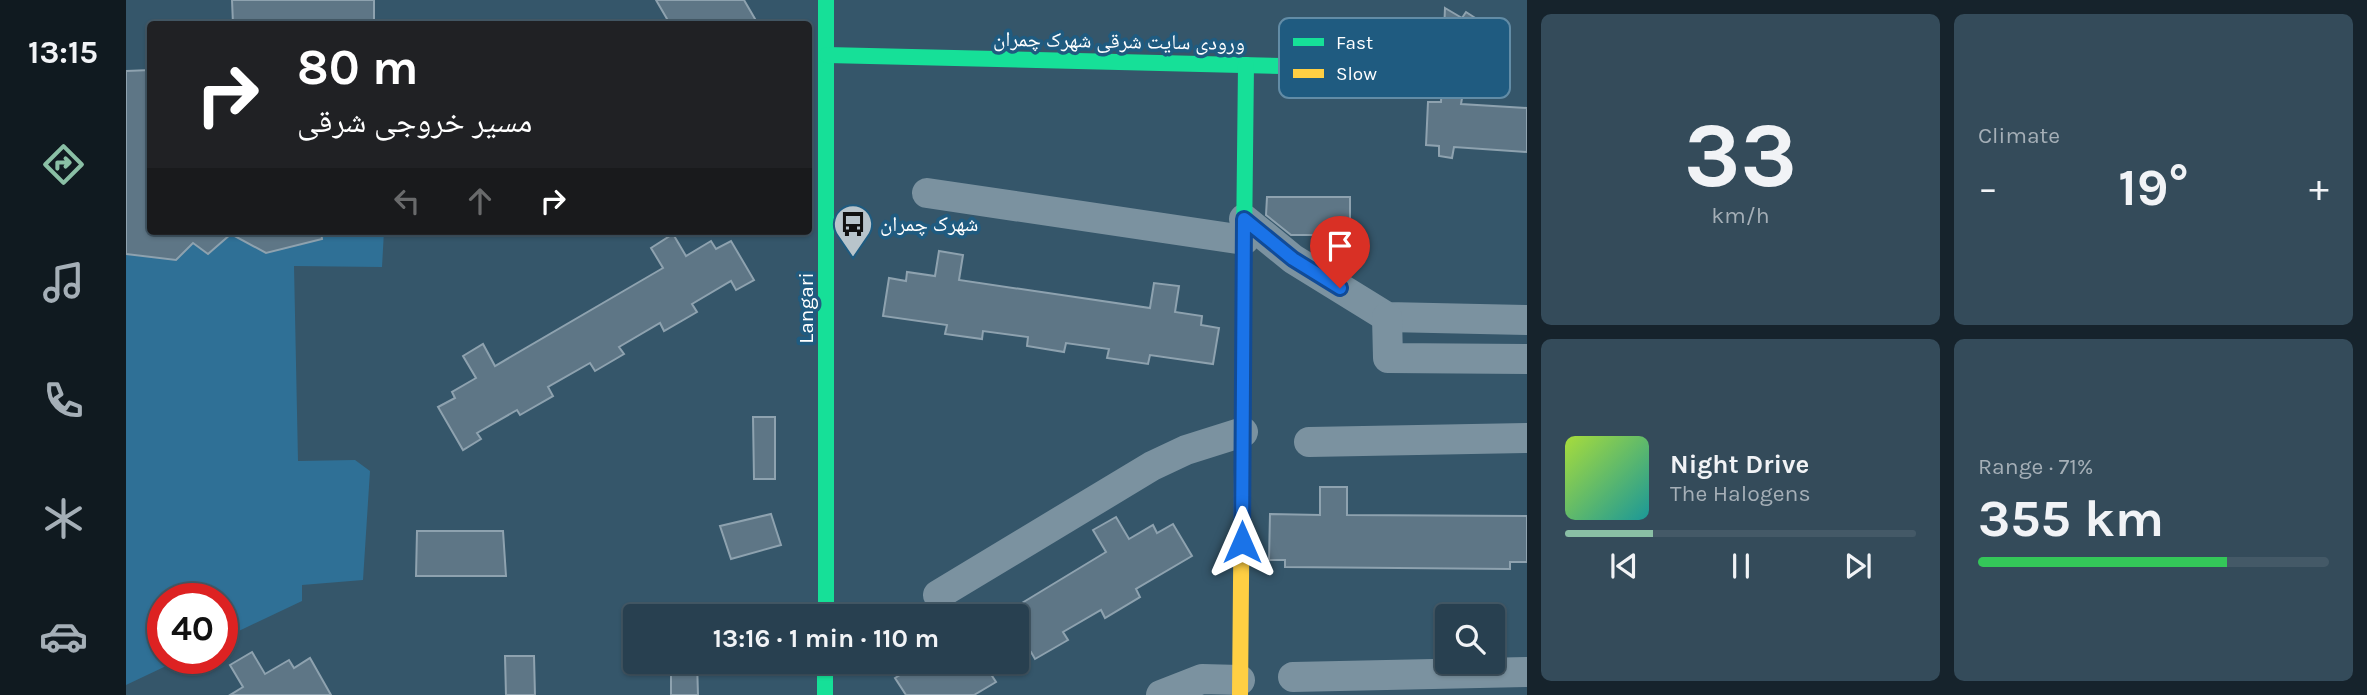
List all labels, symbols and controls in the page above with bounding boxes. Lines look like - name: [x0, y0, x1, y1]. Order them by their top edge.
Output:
- legend: [1279, 18, 1510, 98]
- street label: ورودی سایت شرقی شهرک چمران: [993, 27, 1245, 56]
- text: Fast: [1336, 32, 1373, 54]
- text: 13:15: [28, 34, 98, 71]
- text: 80 m: [297, 39, 419, 96]
- icon: right: [182, 49, 273, 140]
- text: Slow: [1336, 63, 1377, 85]
- text: مسیر خروجی شرقی: [297, 103, 532, 140]
- text: 33: [1684, 103, 1797, 209]
- text: Climate: [1978, 122, 2060, 149]
- icon: directions: [39, 140, 88, 189]
- text: 19°: [2118, 157, 2189, 218]
- text: −: [1978, 166, 1998, 211]
- text: +: [2309, 166, 2329, 211]
- icon: left: [388, 182, 426, 220]
- icon: ahead: [461, 182, 499, 220]
- icon: right: [534, 182, 572, 220]
- text: km/h: [1711, 202, 1770, 229]
- bus stop icon: شهرک چمران: [832, 203, 874, 258]
- place label: شهرک چمران: [880, 212, 978, 236]
- pin: [1310, 216, 1370, 288]
- icon: arrive: [1321, 227, 1359, 265]
- icon: music: [39, 258, 88, 307]
- street label: Langari: [794, 272, 818, 344]
- icon: phone: [39, 376, 88, 425]
- text: Night Drive: [1670, 449, 1809, 480]
- text: Range · 71%: [1978, 453, 2094, 480]
- text: The Halogens: [1670, 480, 1810, 507]
- text: 355 km: [1978, 488, 2164, 549]
- icon: climate: [39, 494, 88, 543]
- position arrow: [1205, 505, 1279, 579]
- icon: previous: [1605, 547, 1643, 585]
- icon: pause: [1722, 547, 1760, 585]
- icon: next: [1839, 547, 1877, 585]
- speed limit sign: 40: [147, 583, 238, 674]
- map controls: [1435, 604, 1505, 674]
- button: search: [1435, 604, 1505, 674]
- icon: car: [39, 612, 88, 661]
- text: 13:16 · 1 min · 110 m: [713, 623, 939, 654]

